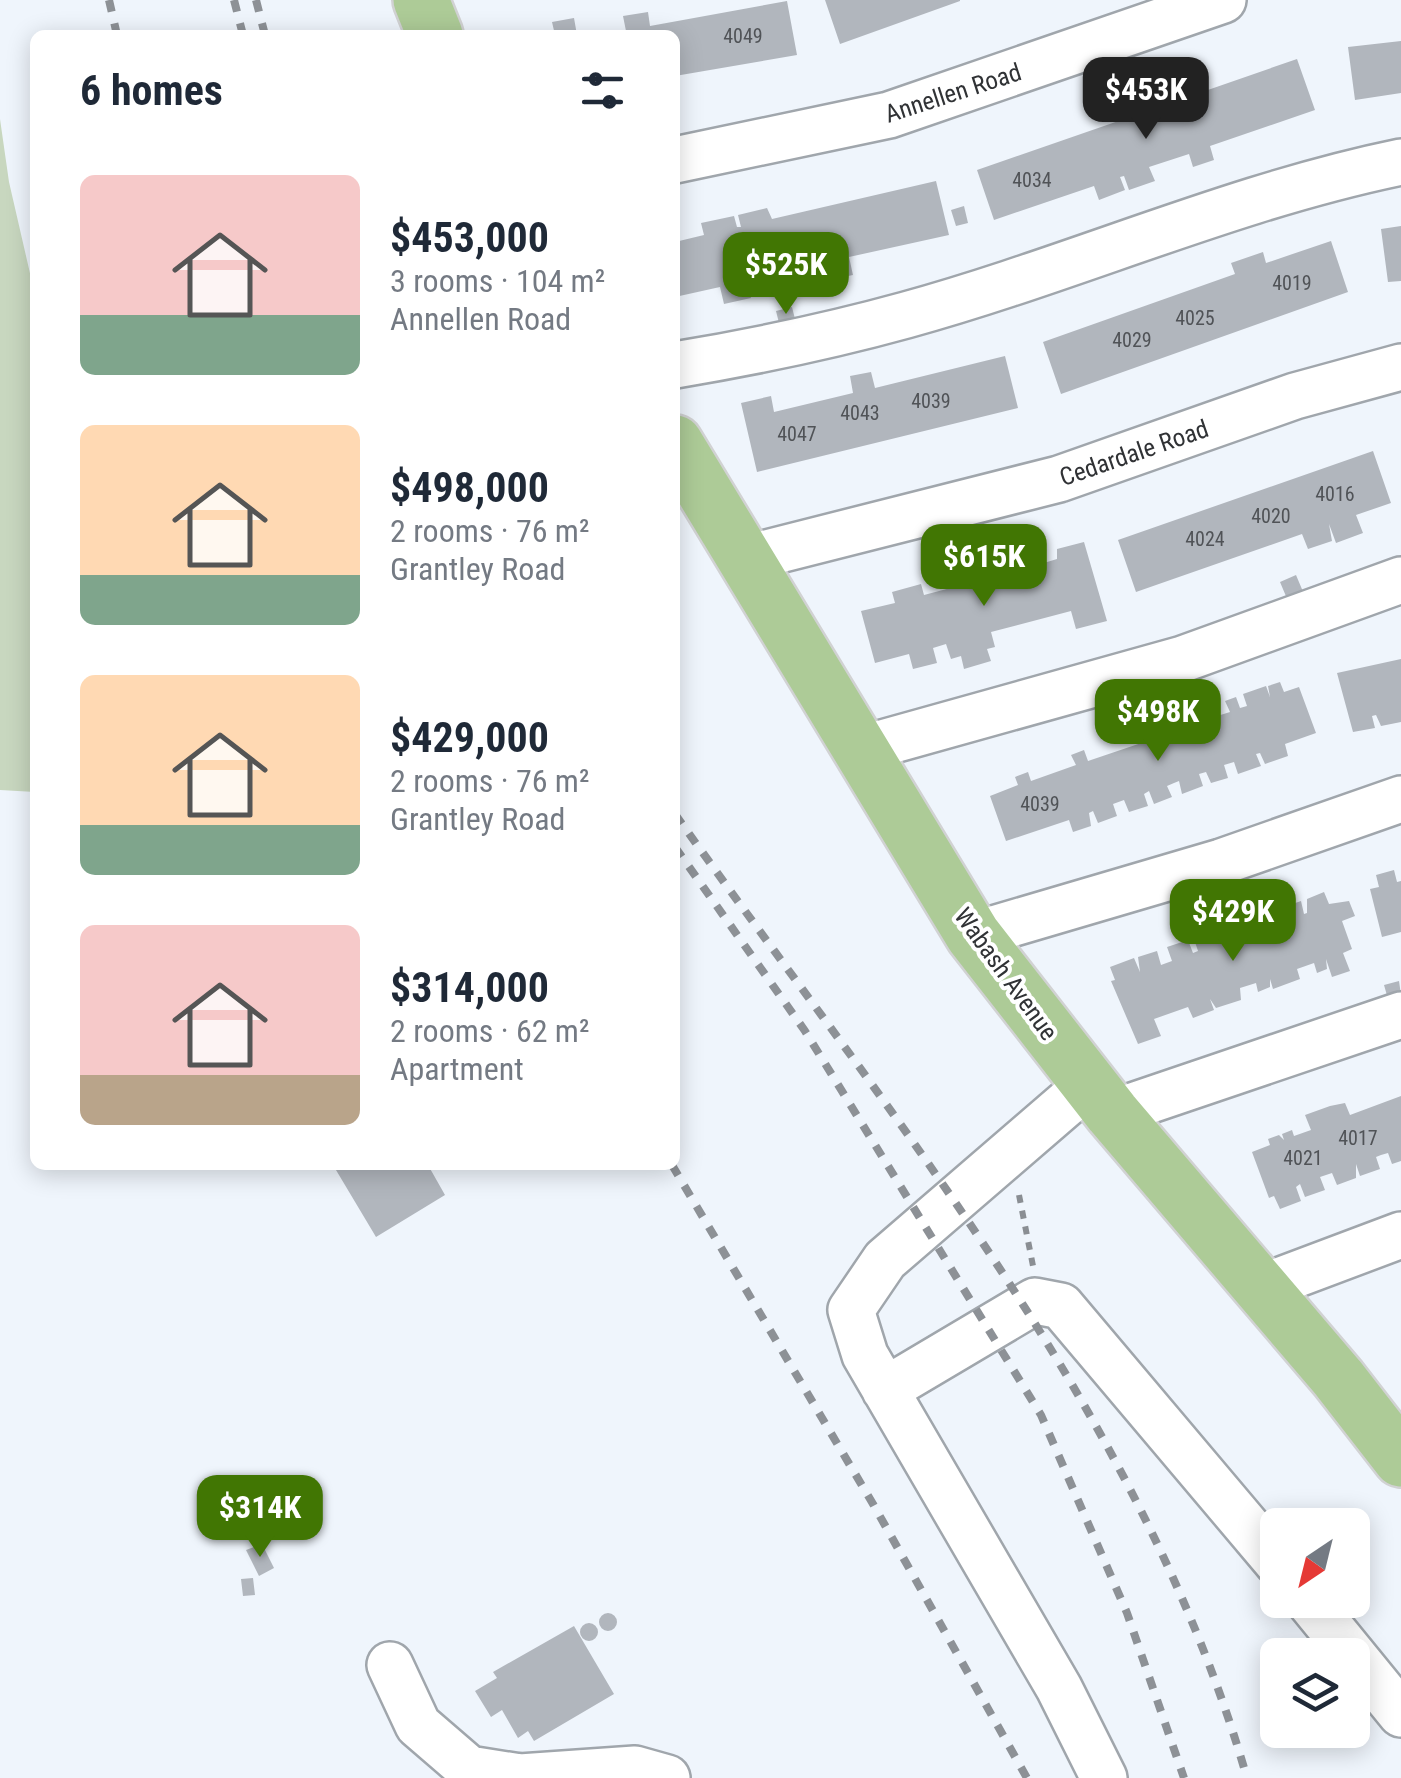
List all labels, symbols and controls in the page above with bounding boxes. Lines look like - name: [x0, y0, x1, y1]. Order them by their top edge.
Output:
- house number: 4049: [723, 24, 763, 48]
- street label: Annellen Road: [881, 57, 1025, 129]
- pin: $453K: [1076, 57, 1216, 142]
- icon: filters: [575, 63, 630, 118]
- text: 6 homes: [80, 66, 223, 115]
- text: $453K: [1105, 70, 1187, 108]
- house number: 4034: [1012, 168, 1052, 192]
- text: $453,000: [390, 213, 549, 262]
- icon: home: [160, 215, 280, 335]
- pin: $525K: [716, 232, 856, 317]
- text: $525K: [745, 245, 827, 283]
- text: 3 rooms · 104 m²: [390, 262, 605, 300]
- house number: 4019: [1272, 271, 1312, 295]
- text: Annellen Road: [390, 300, 571, 338]
- house number: 4025: [1175, 306, 1215, 330]
- house number: 4029: [1112, 328, 1152, 352]
- house number: 4039: [911, 389, 951, 413]
- house number: 4043: [840, 401, 880, 425]
- street label: Cedardale Road: [1056, 414, 1212, 492]
- house number: 4047: [777, 422, 817, 446]
- text: $498,000: [390, 463, 549, 512]
- icon: home: [160, 465, 280, 585]
- house number: 4016: [1315, 482, 1355, 506]
- house number: 4020: [1251, 504, 1291, 528]
- text: 2 rooms · 76 m²: [390, 512, 589, 550]
- pin: $615K: [914, 524, 1054, 609]
- house number: 4024: [1185, 527, 1225, 551]
- text: $615K: [943, 537, 1025, 575]
- text: Grantley Road: [390, 550, 565, 588]
- pin: $498K: [1088, 679, 1228, 764]
- text: $498K: [1117, 692, 1199, 730]
- text: $429,000: [390, 713, 549, 762]
- icon: home: [160, 715, 280, 835]
- text: 2 rooms · 76 m²: [390, 762, 589, 800]
- house number: 4039: [1020, 792, 1060, 816]
- text: Grantley Road: [390, 800, 565, 838]
- pin: $429K: [1163, 879, 1303, 964]
- text: $429K: [1192, 892, 1274, 930]
- street label: Wabash Avenue: [948, 902, 1064, 1046]
- text: $314,000: [390, 963, 549, 1012]
- icon: home: [160, 965, 280, 1085]
- text: 2 rooms · 62 m²: [390, 1012, 589, 1050]
- text: Apartment: [390, 1050, 524, 1088]
- house number: 4017: [1338, 1126, 1378, 1150]
- house number: 4021: [1283, 1146, 1323, 1170]
- pin: $314K: [190, 1475, 330, 1560]
- text: $314K: [219, 1488, 301, 1526]
- north arrow: [1260, 1508, 1370, 1618]
- map controls: [1260, 1508, 1370, 1748]
- button: layers: [1260, 1638, 1370, 1748]

